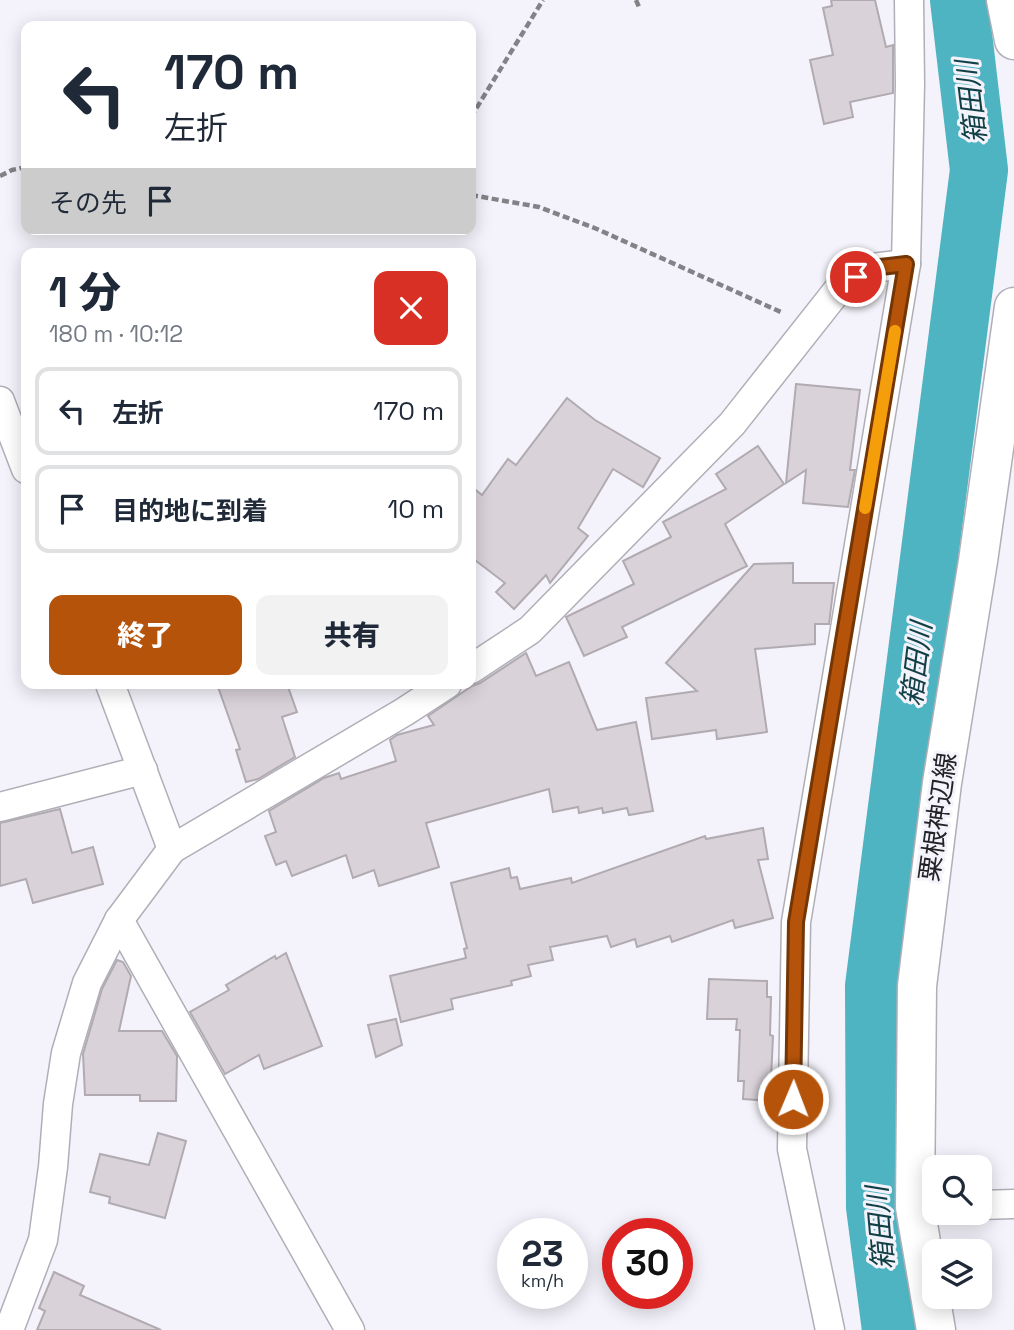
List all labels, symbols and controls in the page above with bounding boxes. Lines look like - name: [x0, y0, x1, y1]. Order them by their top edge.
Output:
- text: 170 m: [164, 41, 299, 103]
- icon: left: [49, 49, 140, 140]
- water label: 箱田川: [948, 55, 994, 146]
- text: 左折: [164, 108, 228, 148]
- icon: arrive: [141, 182, 179, 220]
- text: その先: [49, 186, 127, 220]
- pin: [826, 247, 886, 307]
- icon: arrive: [837, 258, 875, 296]
- text: 1 分: [49, 266, 121, 319]
- button: close: [374, 271, 448, 345]
- text: 180 m · 10:12: [49, 319, 183, 349]
- icon: left: [53, 392, 91, 430]
- text: 170 m: [373, 394, 444, 428]
- text: 左折: [112, 396, 164, 430]
- icon: arrive: [53, 490, 91, 528]
- text: 10 m: [387, 492, 444, 526]
- text: 目的地に到着: [112, 494, 268, 528]
- button: 終了: [49, 595, 242, 675]
- button: 共有: [256, 595, 448, 675]
- water label: 箱田川: [893, 617, 939, 708]
- street label: 粟根神辺線: [912, 750, 964, 884]
- position arrow: [756, 1062, 830, 1136]
- map controls: [922, 1155, 992, 1309]
- button: search: [922, 1155, 992, 1225]
- water label: 箱田川: [858, 1182, 902, 1271]
- speed limit sign: 30: [602, 1218, 693, 1309]
- text: 23: [521, 1232, 564, 1276]
- button: layers: [922, 1239, 992, 1309]
- text: km/h: [521, 1269, 564, 1292]

